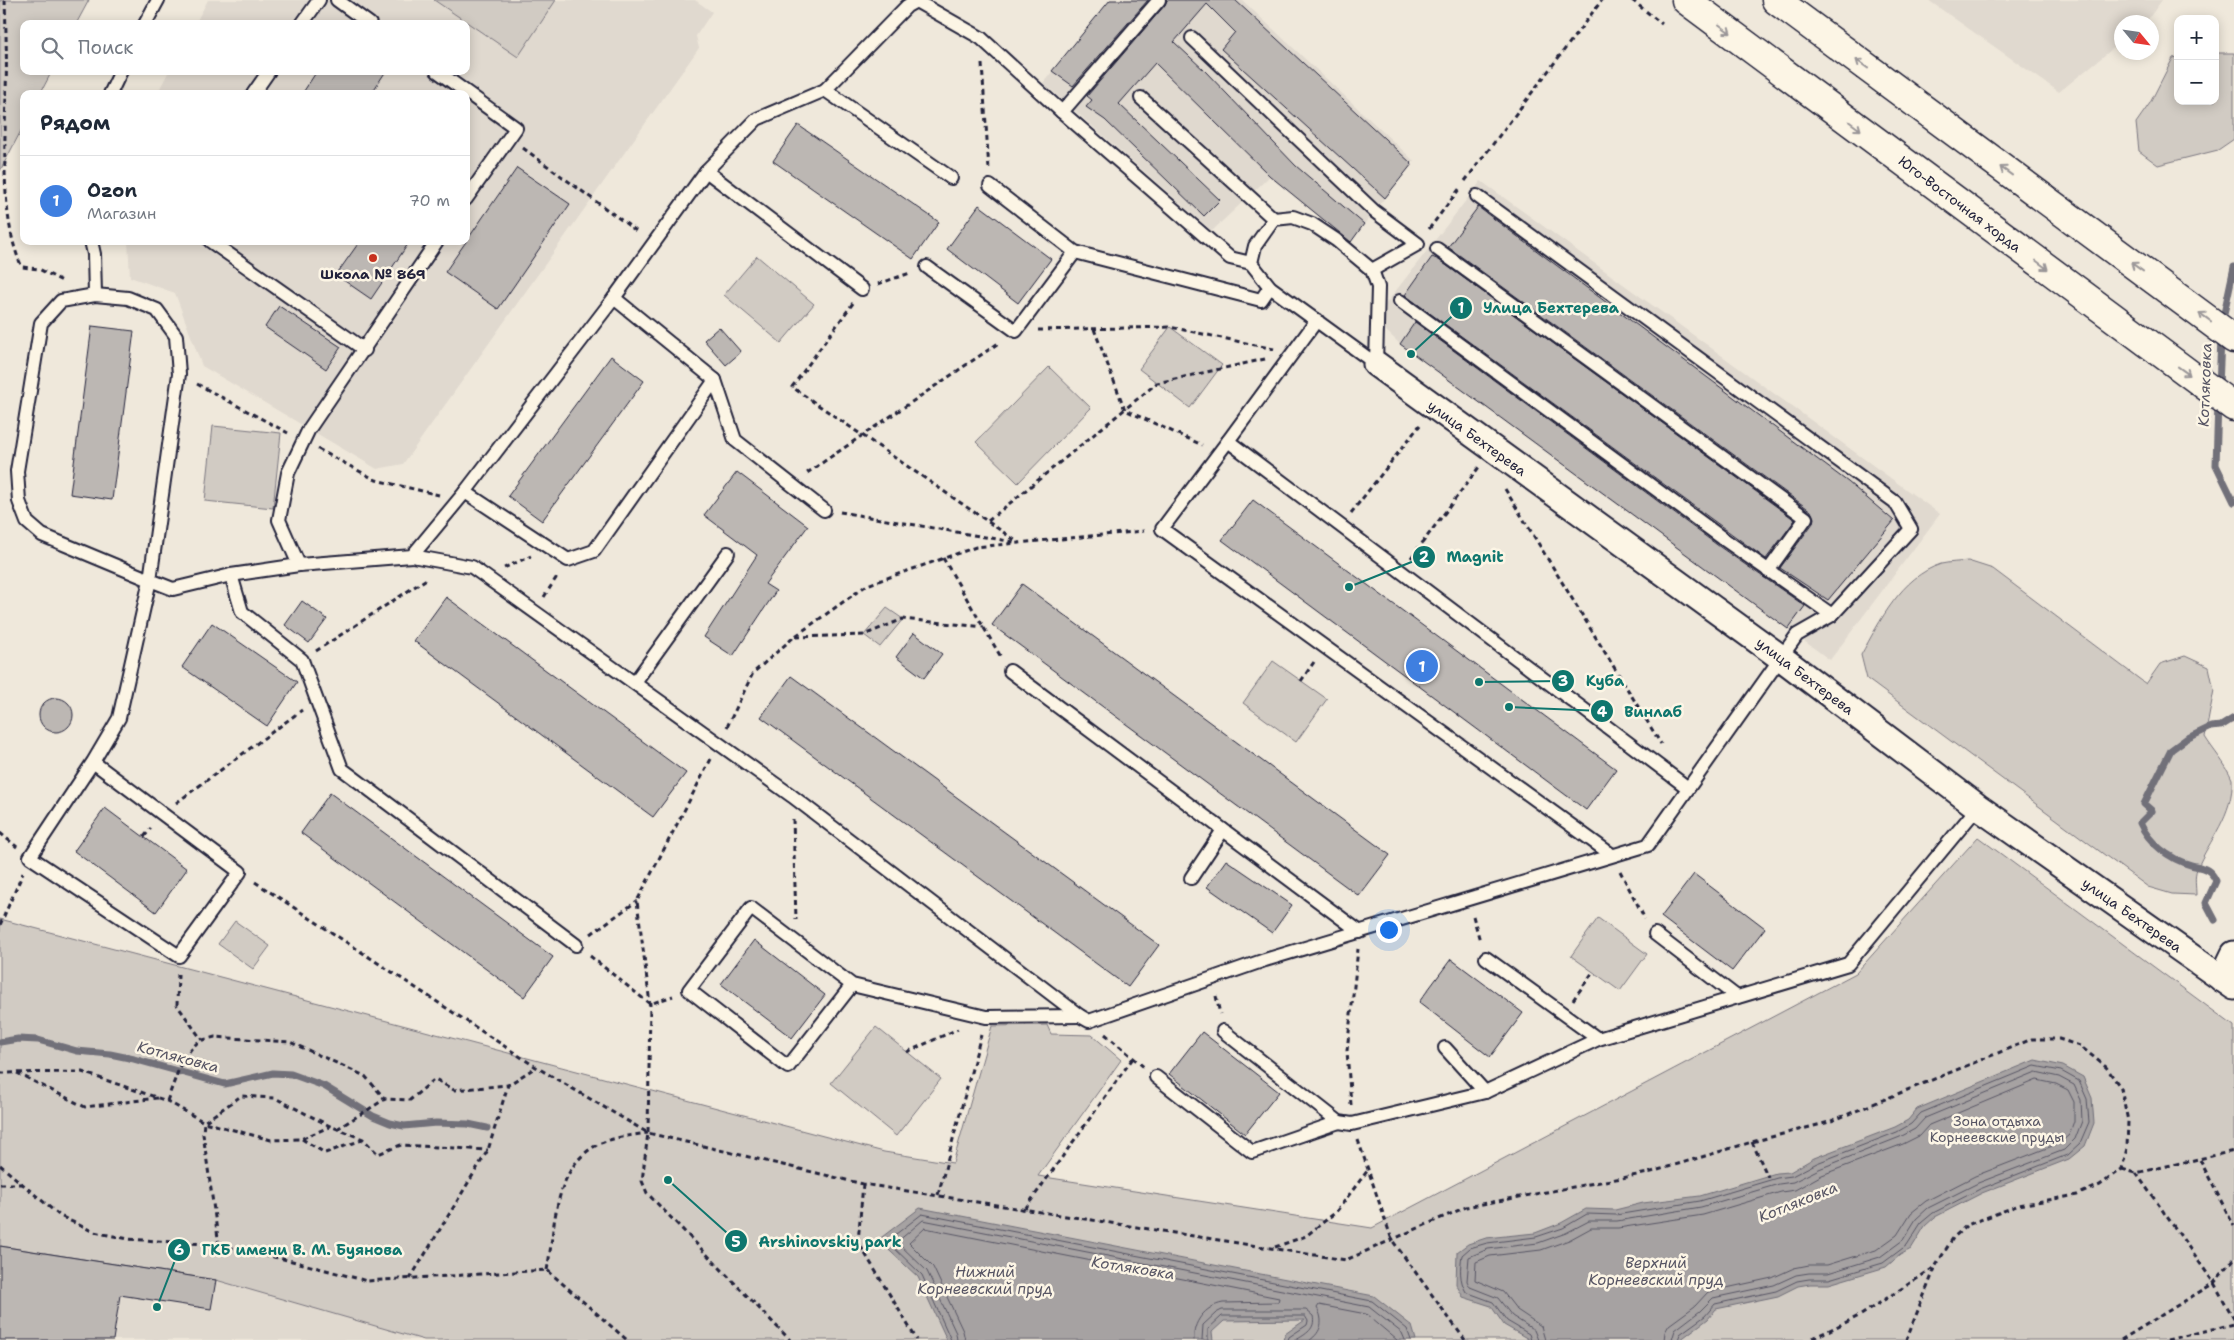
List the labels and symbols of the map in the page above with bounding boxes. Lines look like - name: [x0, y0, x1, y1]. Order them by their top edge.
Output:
- north arrow: [2114, 15, 2159, 60]
- one-way arrow: [1718, 24, 1732, 34]
- one-way arrow: [1855, 59, 1869, 69]
- one-way arrow: [1848, 121, 1862, 131]
- street label: Юго-Восточная хорда: [1895, 152, 2025, 256]
- one-way arrow: [2000, 166, 2014, 176]
- marker: Школа № 869: [367, 252, 379, 264]
- one-way arrow: [2034, 260, 2048, 270]
- one-way arrow: [2131, 262, 2144, 273]
- place label: Школа № 869: [320, 265, 426, 283]
- callout: Улица Бехтерева: [1448, 293, 1629, 323]
- text: 1: [1458, 298, 1465, 318]
- text: Улица Бехтерева: [1483, 298, 1620, 318]
- one-way arrow: [2199, 312, 2212, 323]
- water label: Котляковка: [2194, 343, 2216, 427]
- one-way arrow: [2177, 366, 2191, 376]
- street label: улица Бехтерева: [1424, 396, 1530, 480]
- callout: Magnit: [1412, 542, 1514, 572]
- text: 2: [1419, 547, 1430, 567]
- text: Magnit: [1446, 547, 1504, 567]
- street label: улица Бехтерева: [1753, 633, 1858, 719]
- pin: 1: [1406, 647, 1438, 685]
- callout: Куба: [1550, 666, 1634, 696]
- text: 3: [1558, 671, 1568, 691]
- text: Куба: [1586, 671, 1625, 691]
- callout: Винлаб: [1589, 696, 1692, 726]
- text: 4: [1597, 702, 1608, 722]
- text: Винлаб: [1624, 702, 1683, 722]
- street label: улица Бехтерева: [2079, 874, 2186, 956]
- your location: [1376, 917, 1402, 943]
- water label: Котляковка: [135, 1036, 221, 1078]
- park label: Зона отдыха Корнеевские пруды: [1930, 1112, 2064, 1146]
- water label: Котляковка: [1755, 1177, 1841, 1227]
- callout: Arshinovskiy park: [724, 1226, 912, 1256]
- text: 5: [731, 1232, 741, 1252]
- text: Arshinovskiy park: [759, 1232, 902, 1252]
- callout: ГКБ имени В. М. Буянова: [167, 1235, 412, 1265]
- text: 6: [174, 1240, 184, 1260]
- text: ГКБ имени В. М. Буянова: [202, 1240, 403, 1260]
- water label: Котляковка: [1090, 1252, 1176, 1284]
- water label: Верхний Корнеевский пруд: [1588, 1253, 1724, 1290]
- water label: Нижний Корнеевский пруд: [917, 1262, 1053, 1299]

